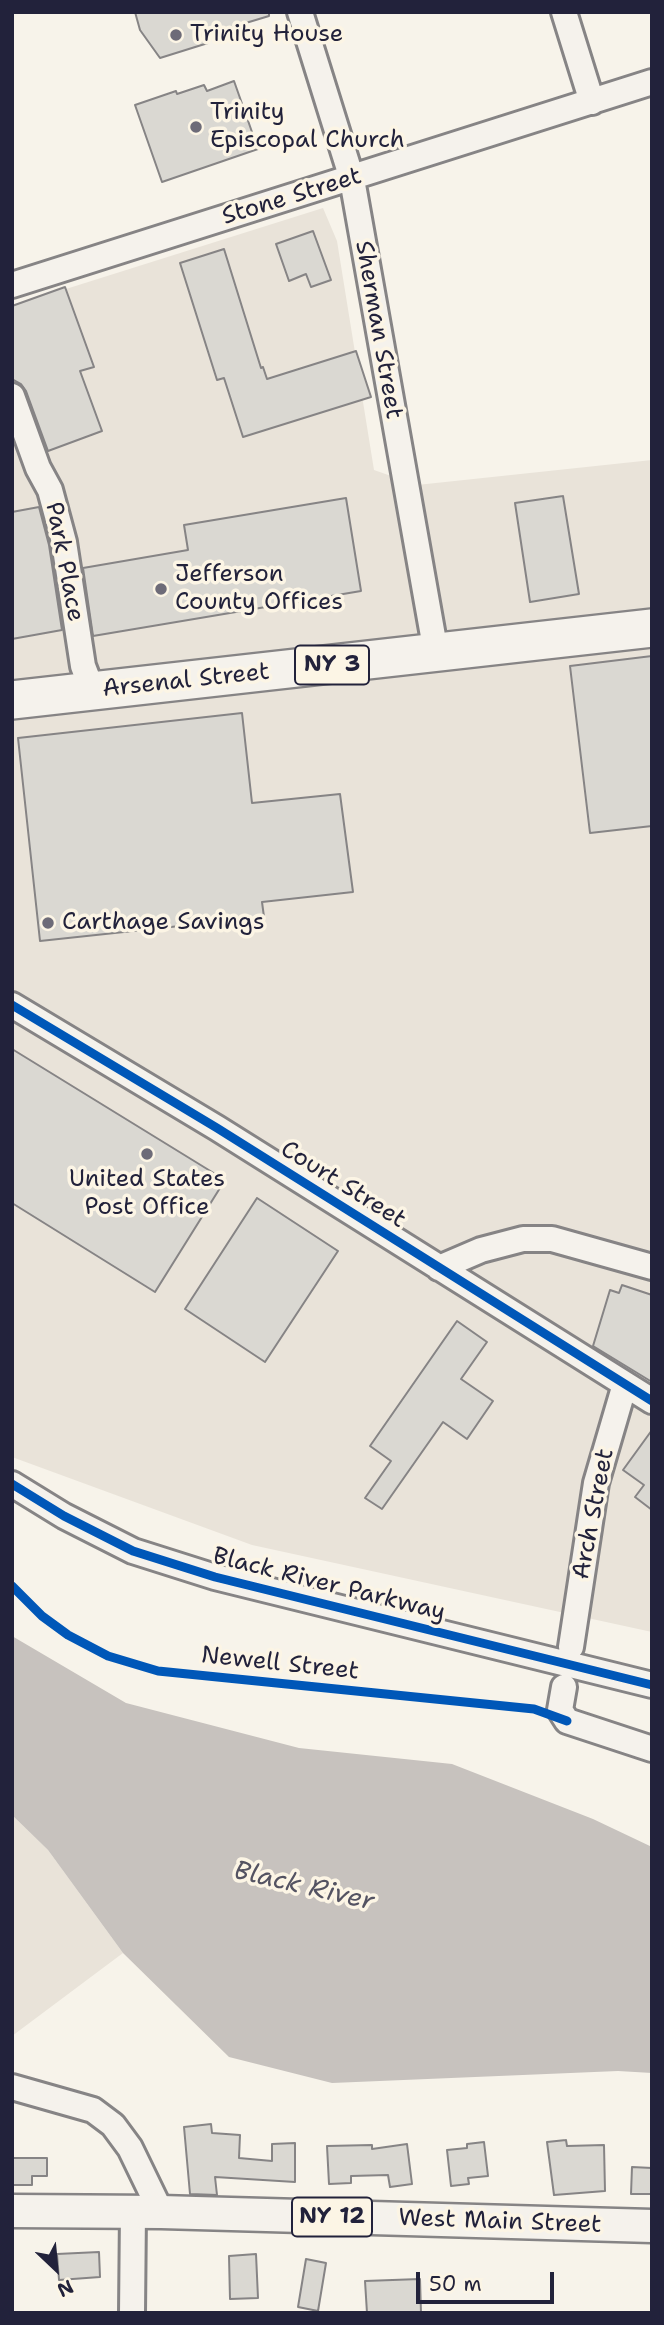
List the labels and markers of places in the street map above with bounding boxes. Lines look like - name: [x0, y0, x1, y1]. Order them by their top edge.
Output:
- place label: Trinity House: [190, 21, 343, 49]
- marker: Trinity House: [168, 27, 184, 43]
- place label: Trinity Episcopal Church: [210, 99, 405, 155]
- marker: Trinity Episcopal Church: [188, 119, 204, 135]
- place label: Jefferson County Offices: [175, 561, 343, 617]
- marker: Jefferson County Offices: [153, 581, 169, 597]
- place label: Carthage Savings: [62, 909, 265, 937]
- marker: Carthage Savings: [40, 915, 56, 931]
- marker: United States Post Office: [139, 1146, 155, 1162]
- place label: United States Post Office: [69, 1166, 225, 1222]

